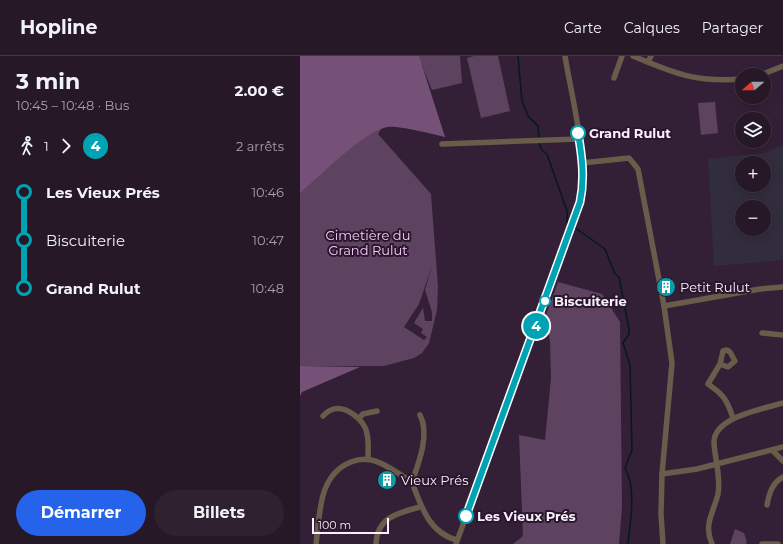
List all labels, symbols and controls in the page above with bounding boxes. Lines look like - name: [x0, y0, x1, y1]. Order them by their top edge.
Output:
- text: Hopline: [20, 16, 98, 39]
- text: Carte: [564, 19, 602, 37]
- text: Calques: [624, 19, 680, 37]
- text: Partager: [702, 19, 763, 37]
- text: 3 min: [16, 68, 80, 95]
- north arrow: [735, 68, 771, 104]
- map controls: [735, 68, 771, 236]
- text: 2.00 €: [234, 81, 284, 100]
- text: 10:45 – 10:48 · Bus: [16, 97, 129, 113]
- button: layers: [735, 112, 771, 148]
- marker: Grand Rulut: [570, 125, 586, 141]
- place label: Grand Rulut: [589, 125, 671, 141]
- icon: walk: [16, 135, 38, 157]
- icon: forward: [55, 135, 77, 157]
- text: 4: [91, 137, 100, 155]
- text: 1: [44, 138, 49, 154]
- text: 2 arrêts: [236, 138, 284, 154]
- button: +: [735, 156, 771, 192]
- text: Les Vieux Prés: [46, 183, 160, 202]
- text: 10:46: [251, 184, 284, 200]
- button: −: [735, 200, 771, 236]
- park label: Cimetière du Grand Rulut: [326, 227, 410, 258]
- text: Biscuiterie: [46, 231, 125, 250]
- text: 10:47: [252, 232, 284, 248]
- building icon: Petit Rulut: [655, 276, 677, 298]
- text: Grand Rulut: [46, 279, 140, 298]
- place label: Petit Rulut: [680, 279, 750, 295]
- text: 10:48: [251, 280, 284, 296]
- place label: Biscuiterie: [554, 293, 627, 309]
- marker: Biscuiterie: [539, 295, 551, 307]
- line badge: 4: [523, 313, 549, 339]
- text: 4: [531, 317, 541, 335]
- building icon: Vieux Prés: [376, 469, 398, 491]
- place label: Vieux Prés: [401, 472, 469, 488]
- button: Démarrer: [16, 490, 146, 536]
- button: Billets: [154, 490, 284, 536]
- marker: Les Vieux Prés: [458, 508, 474, 524]
- place label: Les Vieux Prés: [477, 508, 576, 524]
- scale bar: [312, 516, 389, 535]
- text: 100 m: [318, 518, 351, 532]

